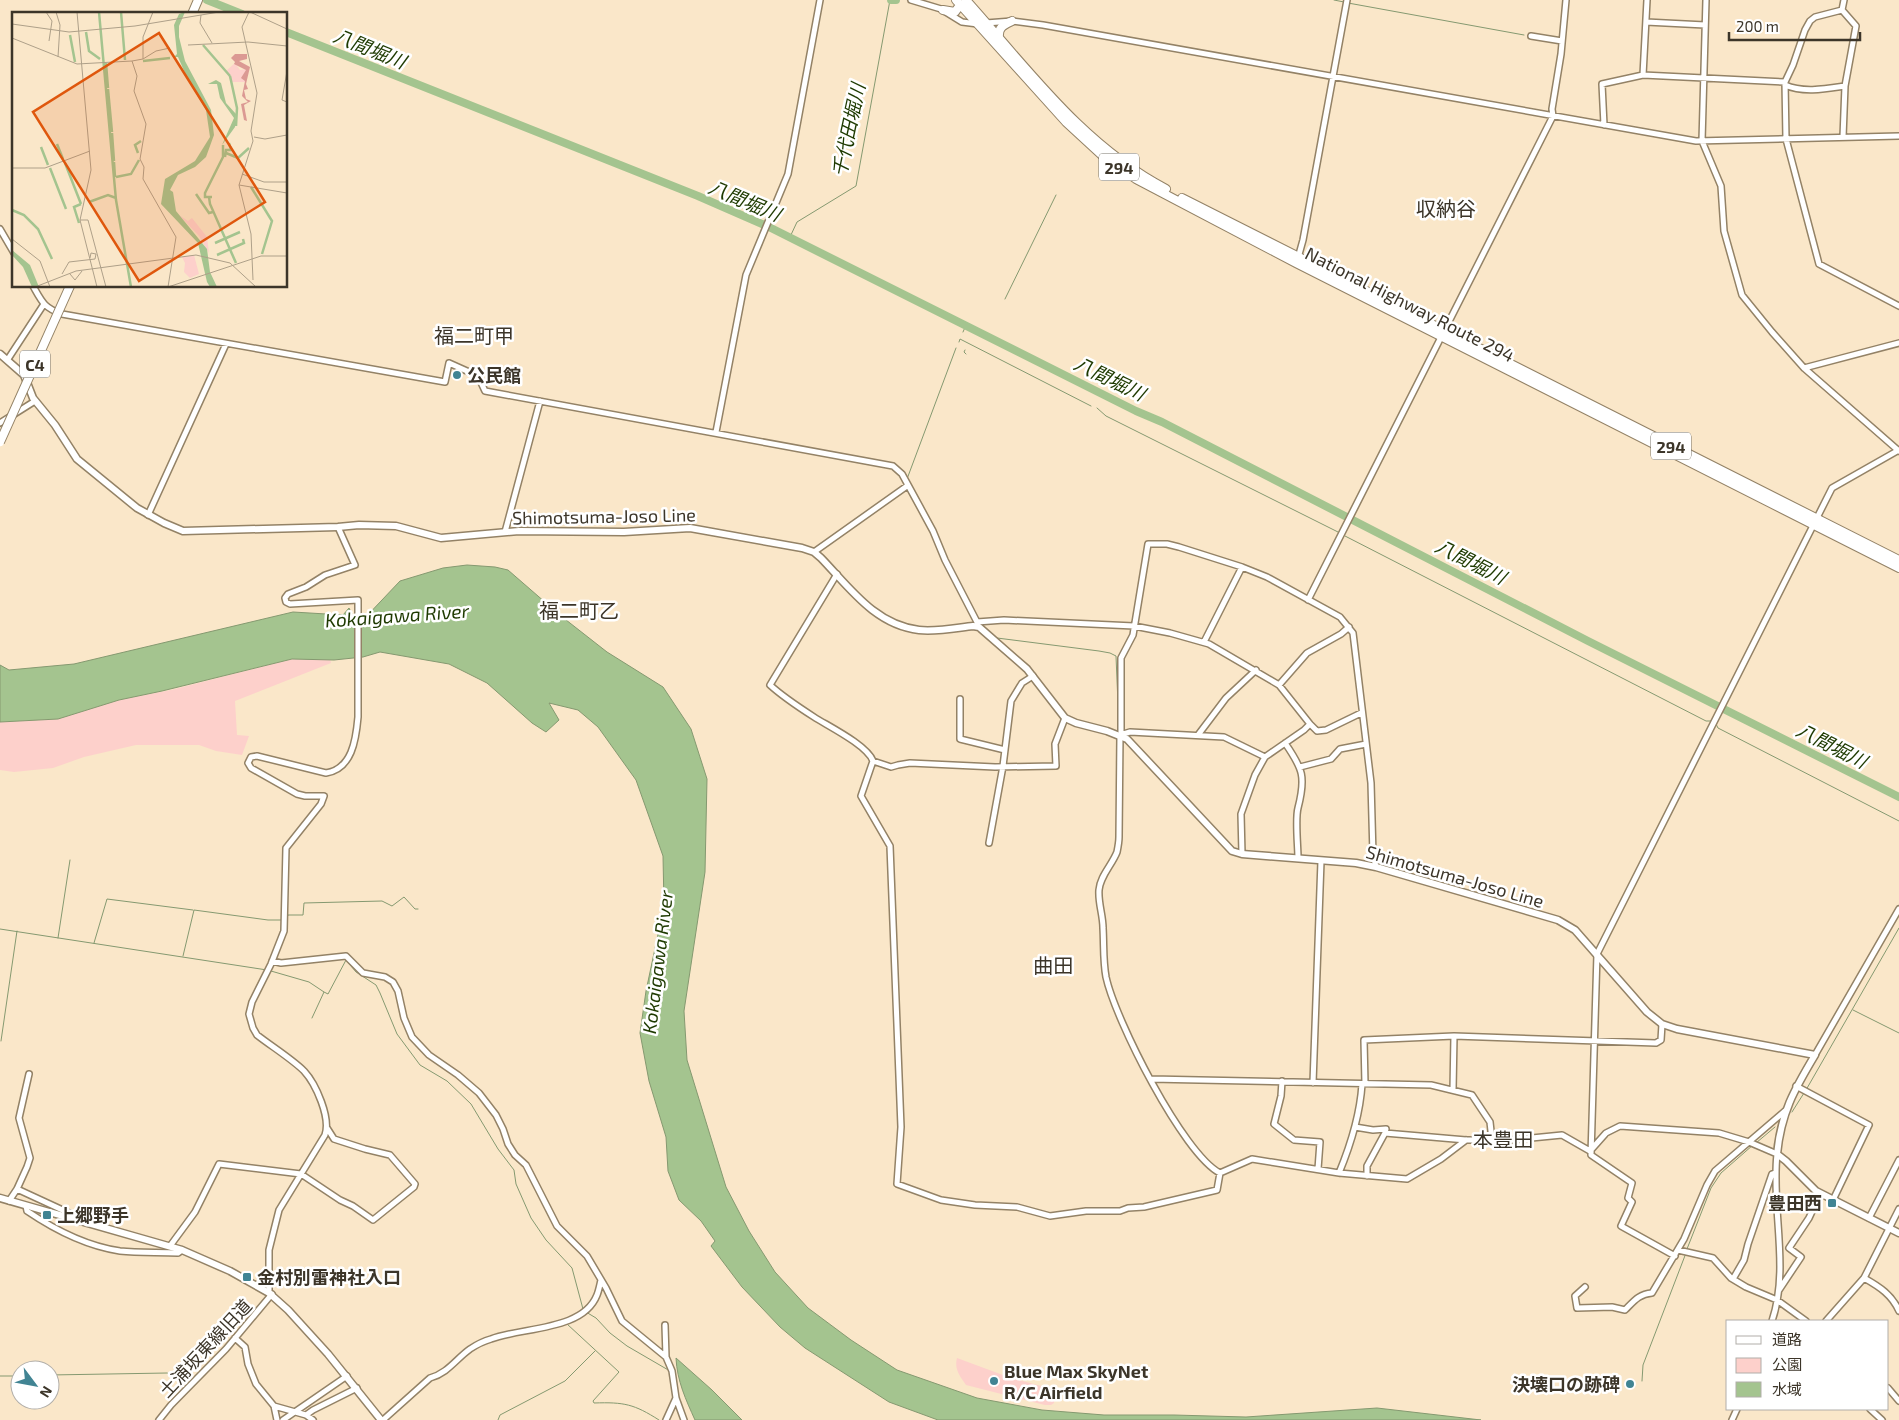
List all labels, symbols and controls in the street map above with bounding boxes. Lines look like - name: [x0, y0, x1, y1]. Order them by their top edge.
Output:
- scale bar: [1729, 10, 1860, 42]
- inset map: [12, 12, 288, 288]
- text: 200 m: [1736, 17, 1779, 35]
- water label: 八間堀川: [330, 23, 411, 74]
- water label: 千代田堀川: [827, 79, 870, 179]
- road number: 294: [1099, 154, 1139, 180]
- water label: 八間堀川: [706, 175, 786, 226]
- district label: 収納谷: [1416, 196, 1476, 220]
- street label: National Highway Route 294: [1302, 242, 1518, 366]
- district label: 福二町甲: [434, 323, 514, 347]
- road number: C4: [20, 350, 50, 378]
- water label: 八間堀川: [1071, 351, 1151, 406]
- place label: 公民館: [467, 364, 521, 386]
- marker: 公民館: [451, 369, 463, 381]
- road number: 294: [1651, 432, 1691, 460]
- street label: Shimotsuma-Joso Line: [512, 503, 696, 529]
- water label: 八間堀川: [1432, 533, 1512, 589]
- water label: Kokaigawa River: [324, 598, 470, 632]
- district label: 福二町乙: [539, 598, 619, 622]
- water label: 八間堀川: [1793, 717, 1873, 773]
- street label: Shimotsuma-Joso Line: [1364, 840, 1546, 912]
- water label: Kokaigawa River: [637, 889, 677, 1035]
- district label: 曲田: [1033, 953, 1073, 977]
- district label: 本豊田: [1473, 1127, 1533, 1151]
- place label: 豊田西: [1768, 1192, 1822, 1214]
- marker: 豊田西: [1826, 1197, 1838, 1209]
- place label: 上郷野手: [57, 1204, 129, 1226]
- marker: 上郷野手: [41, 1209, 53, 1221]
- place label: 金村別雷神社入口: [257, 1266, 401, 1288]
- marker: 金村別雷神社入口: [241, 1271, 253, 1283]
- street label: 土浦坂東線旧道: [154, 1294, 256, 1402]
- legend: [1726, 1320, 1889, 1410]
- text: 道路: [1772, 1330, 1802, 1348]
- text: 公園: [1772, 1355, 1802, 1373]
- north arrow: [10, 1360, 60, 1410]
- place label: Blue Max SkyNet R/C Airfield: [1004, 1360, 1149, 1403]
- place label: 決壊口の跡碑: [1512, 1373, 1620, 1395]
- marker: Blue Max SkyNet R/C Airfield: [988, 1375, 1000, 1387]
- marker: 決壊口の跡碑: [1624, 1378, 1636, 1390]
- text: 水域: [1772, 1380, 1802, 1398]
- text: N: [37, 1383, 56, 1401]

